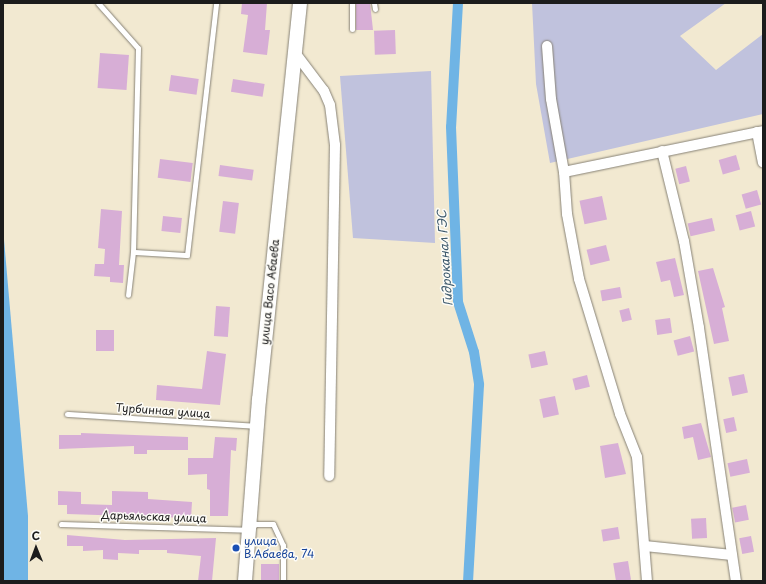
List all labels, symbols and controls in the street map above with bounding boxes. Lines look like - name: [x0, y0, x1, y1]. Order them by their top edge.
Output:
- water label: Гидроканал ГЭС: [434, 209, 456, 307]
- street label: улица Васо Абаева: [258, 238, 282, 346]
- street label: Турбинная улица: [115, 401, 211, 421]
- street label: Дарьяльская улица: [101, 509, 207, 525]
- text: С: [31, 527, 40, 544]
- north arrow: [16, 528, 56, 568]
- place label: улица В.Абаева, 74: [244, 535, 314, 561]
- marker: улица В.Абаева, 74: [231, 543, 241, 553]

